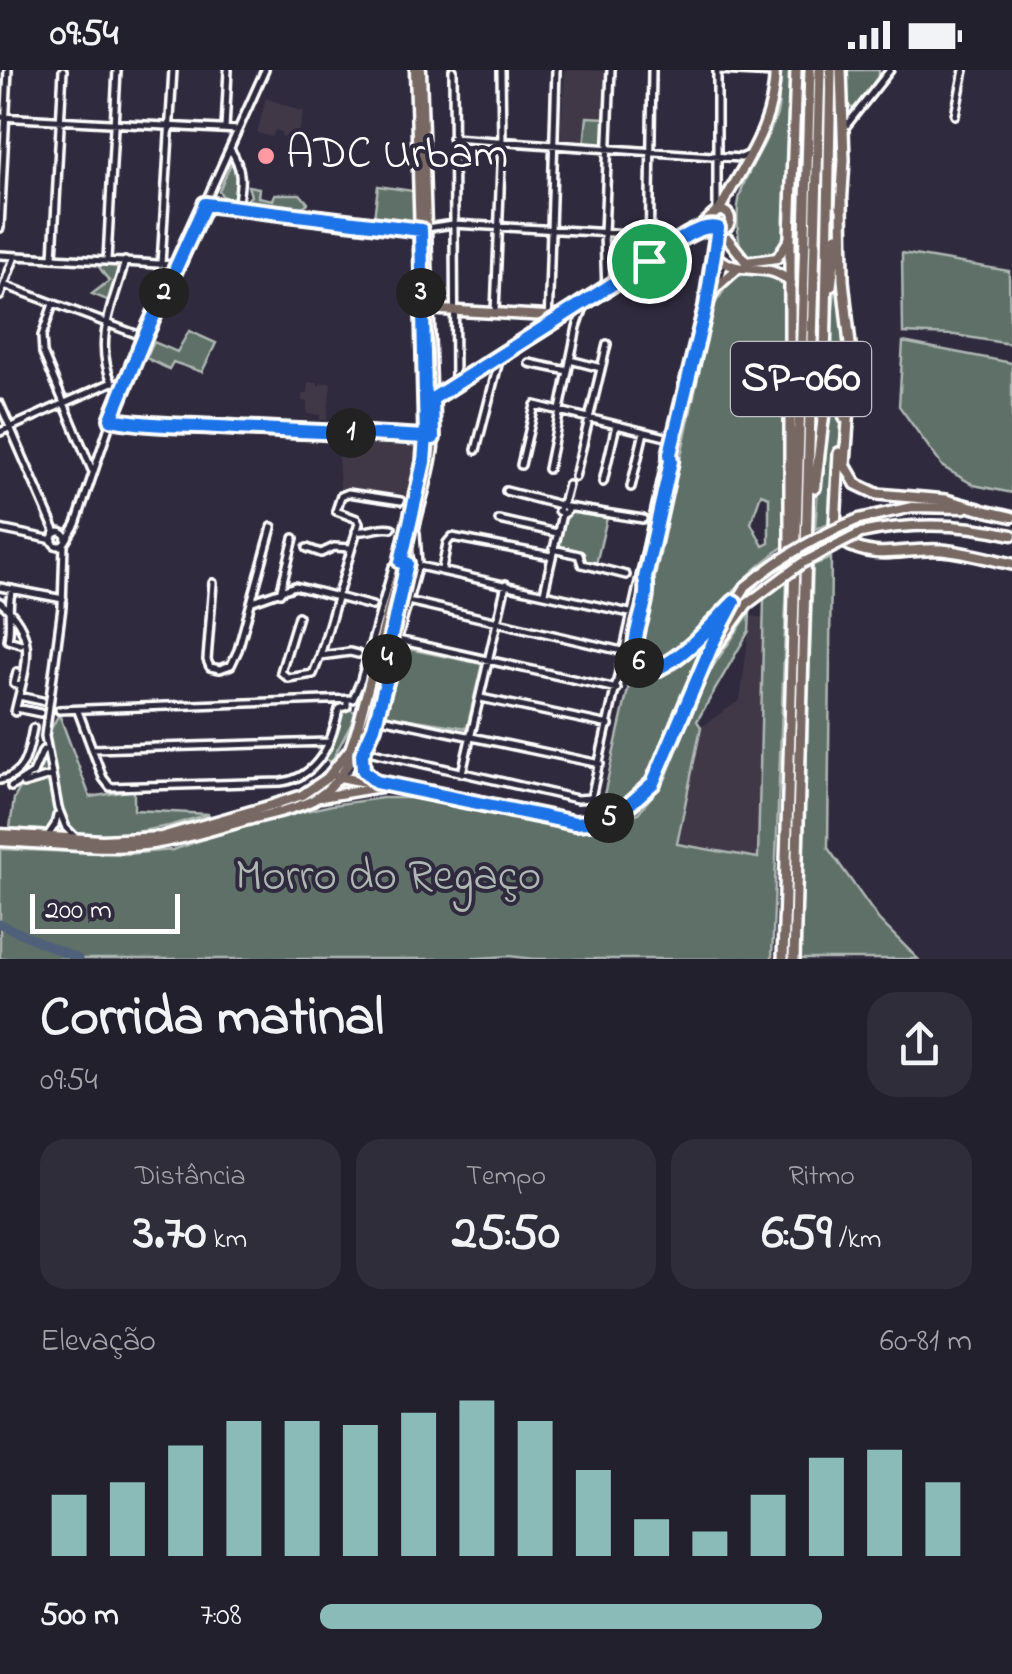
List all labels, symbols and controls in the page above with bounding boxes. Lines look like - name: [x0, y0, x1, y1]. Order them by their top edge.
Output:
- text: 09:54: [50, 7, 118, 63]
- place label: ADC Urbam: [286, 123, 508, 189]
- marker: ADC Urbam: [255, 145, 277, 167]
- pin: [607, 219, 692, 304]
- icon: arrive: [622, 234, 677, 289]
- pin: 2: [139, 268, 189, 318]
- pin: 3: [396, 268, 446, 318]
- text: 2: [157, 272, 171, 313]
- text: 3: [415, 272, 427, 313]
- road number: SP-060: [731, 342, 871, 416]
- pin: 1: [326, 408, 376, 458]
- text: 1: [347, 412, 355, 453]
- pin: 4: [362, 634, 412, 684]
- text: 4: [381, 638, 393, 679]
- pin: 6: [614, 638, 664, 688]
- text: 6: [633, 642, 645, 683]
- pin: 5: [584, 793, 634, 843]
- text: 5: [601, 797, 617, 838]
- park label: Morro do Regaço: [235, 845, 541, 912]
- scale bar: [30, 889, 180, 934]
- text: 200 m: [45, 891, 112, 932]
- text: Corrida matinal: [40, 980, 384, 1060]
- button: share: [867, 992, 972, 1097]
- text: 09:54: [40, 1058, 98, 1105]
- text: Distância: [135, 1157, 246, 1198]
- text: Tempo: [466, 1157, 546, 1198]
- text: Ritmo: [789, 1157, 855, 1198]
- text: 3.70: [133, 1198, 206, 1271]
- text: 25:50: [452, 1198, 560, 1271]
- text: 6:59: [762, 1198, 832, 1271]
- text: km: [206, 1220, 247, 1261]
- text: /km: [832, 1220, 881, 1261]
- text: Elevação: [40, 1319, 156, 1366]
- text: 60–81 m: [880, 1319, 972, 1366]
- text: 500 m: [40, 1593, 119, 1640]
- text: 7:08: [200, 1593, 242, 1640]

